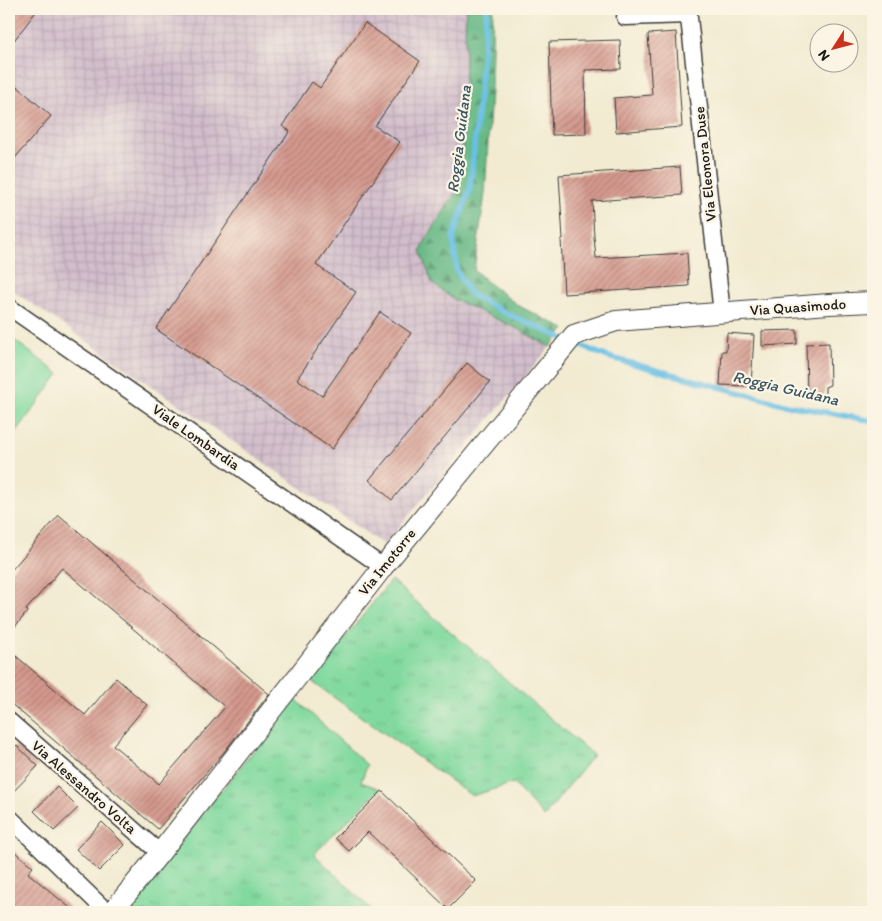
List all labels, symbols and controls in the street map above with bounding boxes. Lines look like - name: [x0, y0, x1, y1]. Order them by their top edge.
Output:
- north arrow: [810, 22, 860, 72]
- text: N: [814, 47, 834, 64]
- water label: Roggia Guidana: [443, 84, 475, 194]
- street label: Via Eleonora Duse: [690, 106, 720, 222]
- street label: Via Quasimodo: [749, 295, 847, 319]
- water label: Roggia Guidana: [731, 367, 841, 410]
- street label: Viale Lombardia: [149, 400, 244, 474]
- street label: Via Imotorre: [354, 525, 420, 599]
- street label: Via Alessandro Volta: [28, 736, 140, 838]

